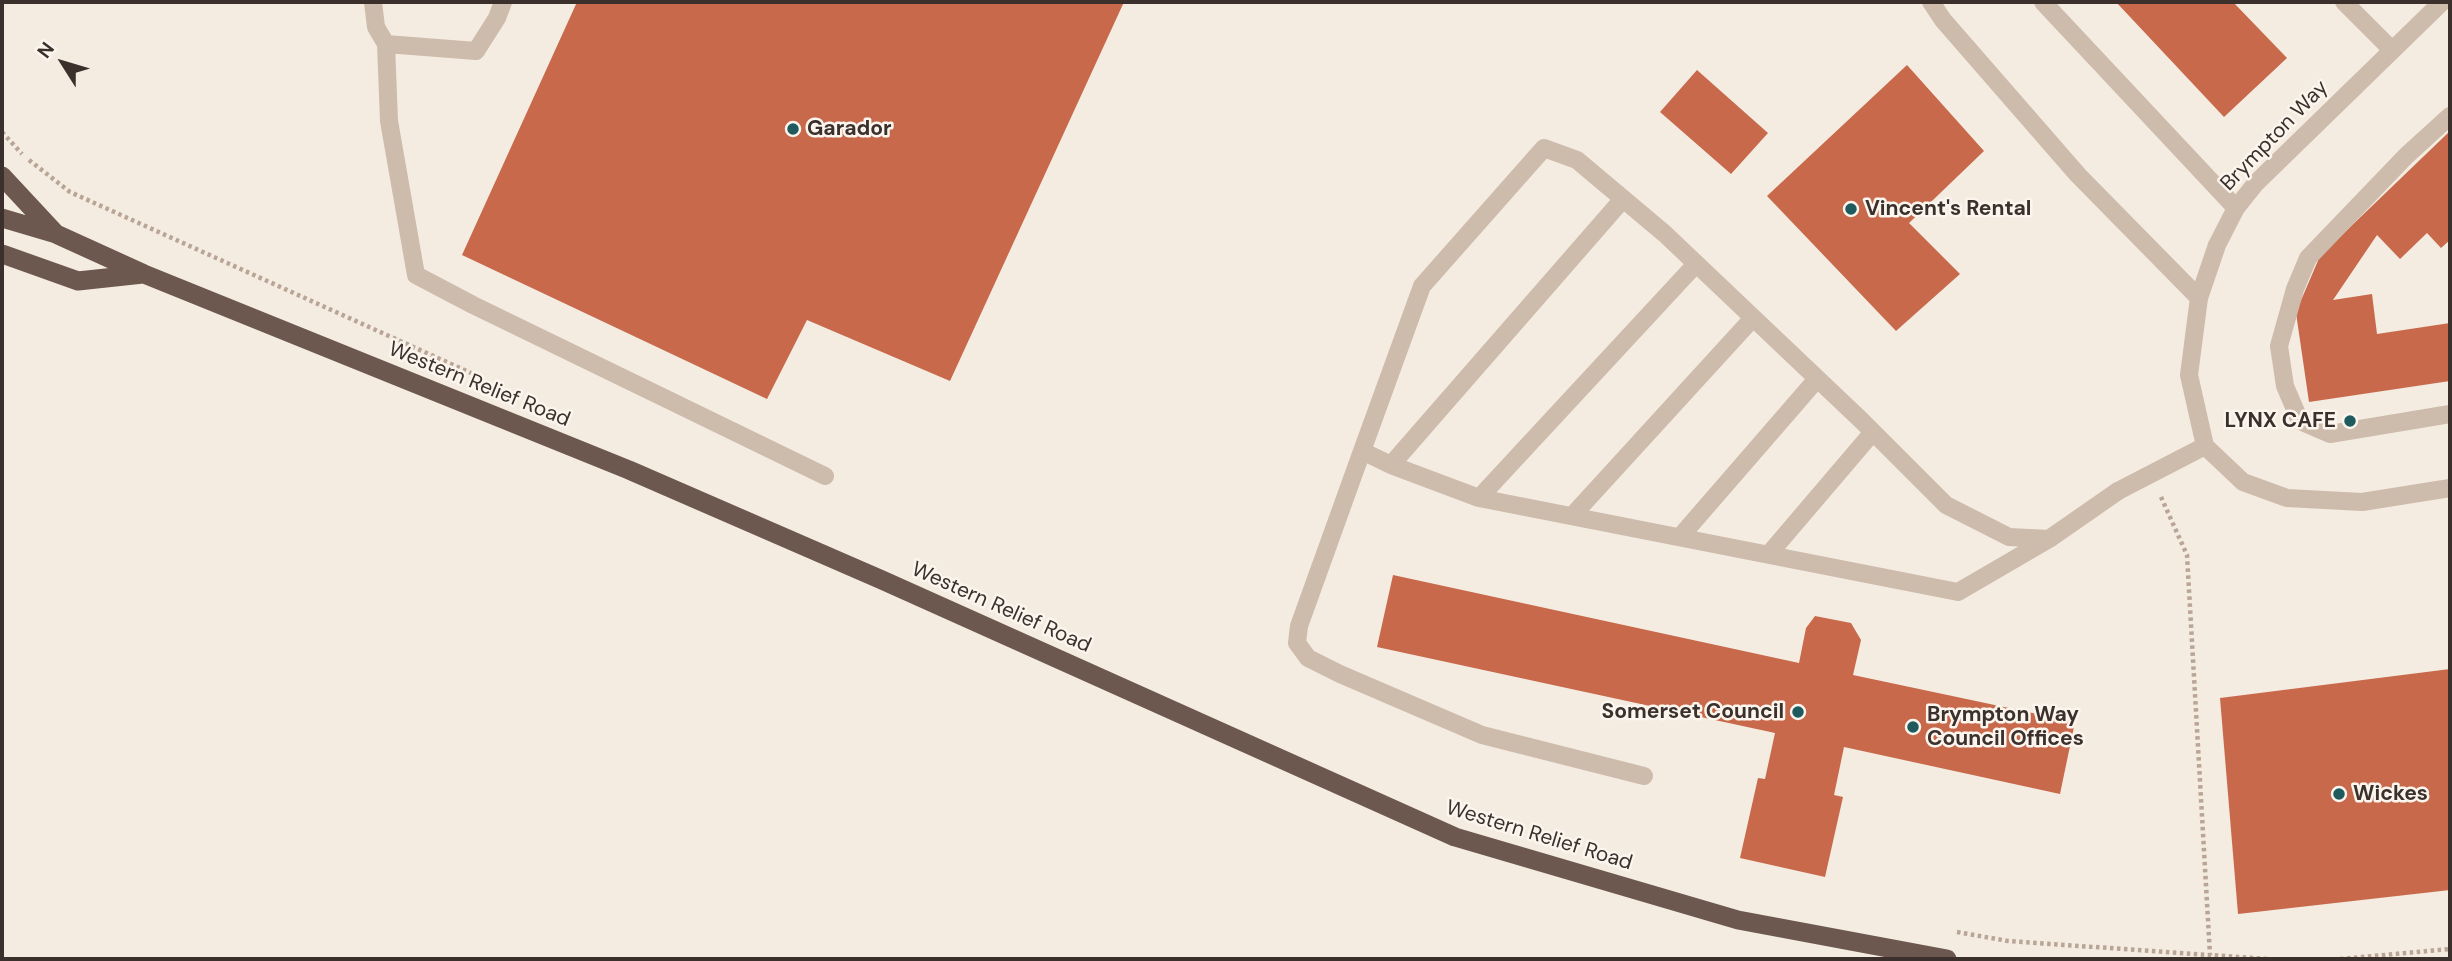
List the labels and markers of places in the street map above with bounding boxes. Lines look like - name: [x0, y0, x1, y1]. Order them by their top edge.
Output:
- place label: Garador: [807, 116, 892, 142]
- marker: Garador: [785, 121, 801, 137]
- place label: Vincent's Rental: [1865, 196, 2031, 222]
- marker: Vincent's Rental: [1843, 201, 1859, 217]
- place label: LYNX CAFE: [2225, 408, 2336, 434]
- marker: LYNX CAFE: [2342, 413, 2358, 429]
- place label: Somerset Council: [1602, 699, 1784, 725]
- place label: Brympton Way Council Offices: [1927, 702, 2084, 752]
- marker: Somerset Council: [1790, 704, 1806, 720]
- marker: Brympton Way Council Offices: [1905, 719, 1921, 735]
- place label: Wickes: [2353, 781, 2428, 807]
- marker: Wickes: [2331, 786, 2347, 802]

